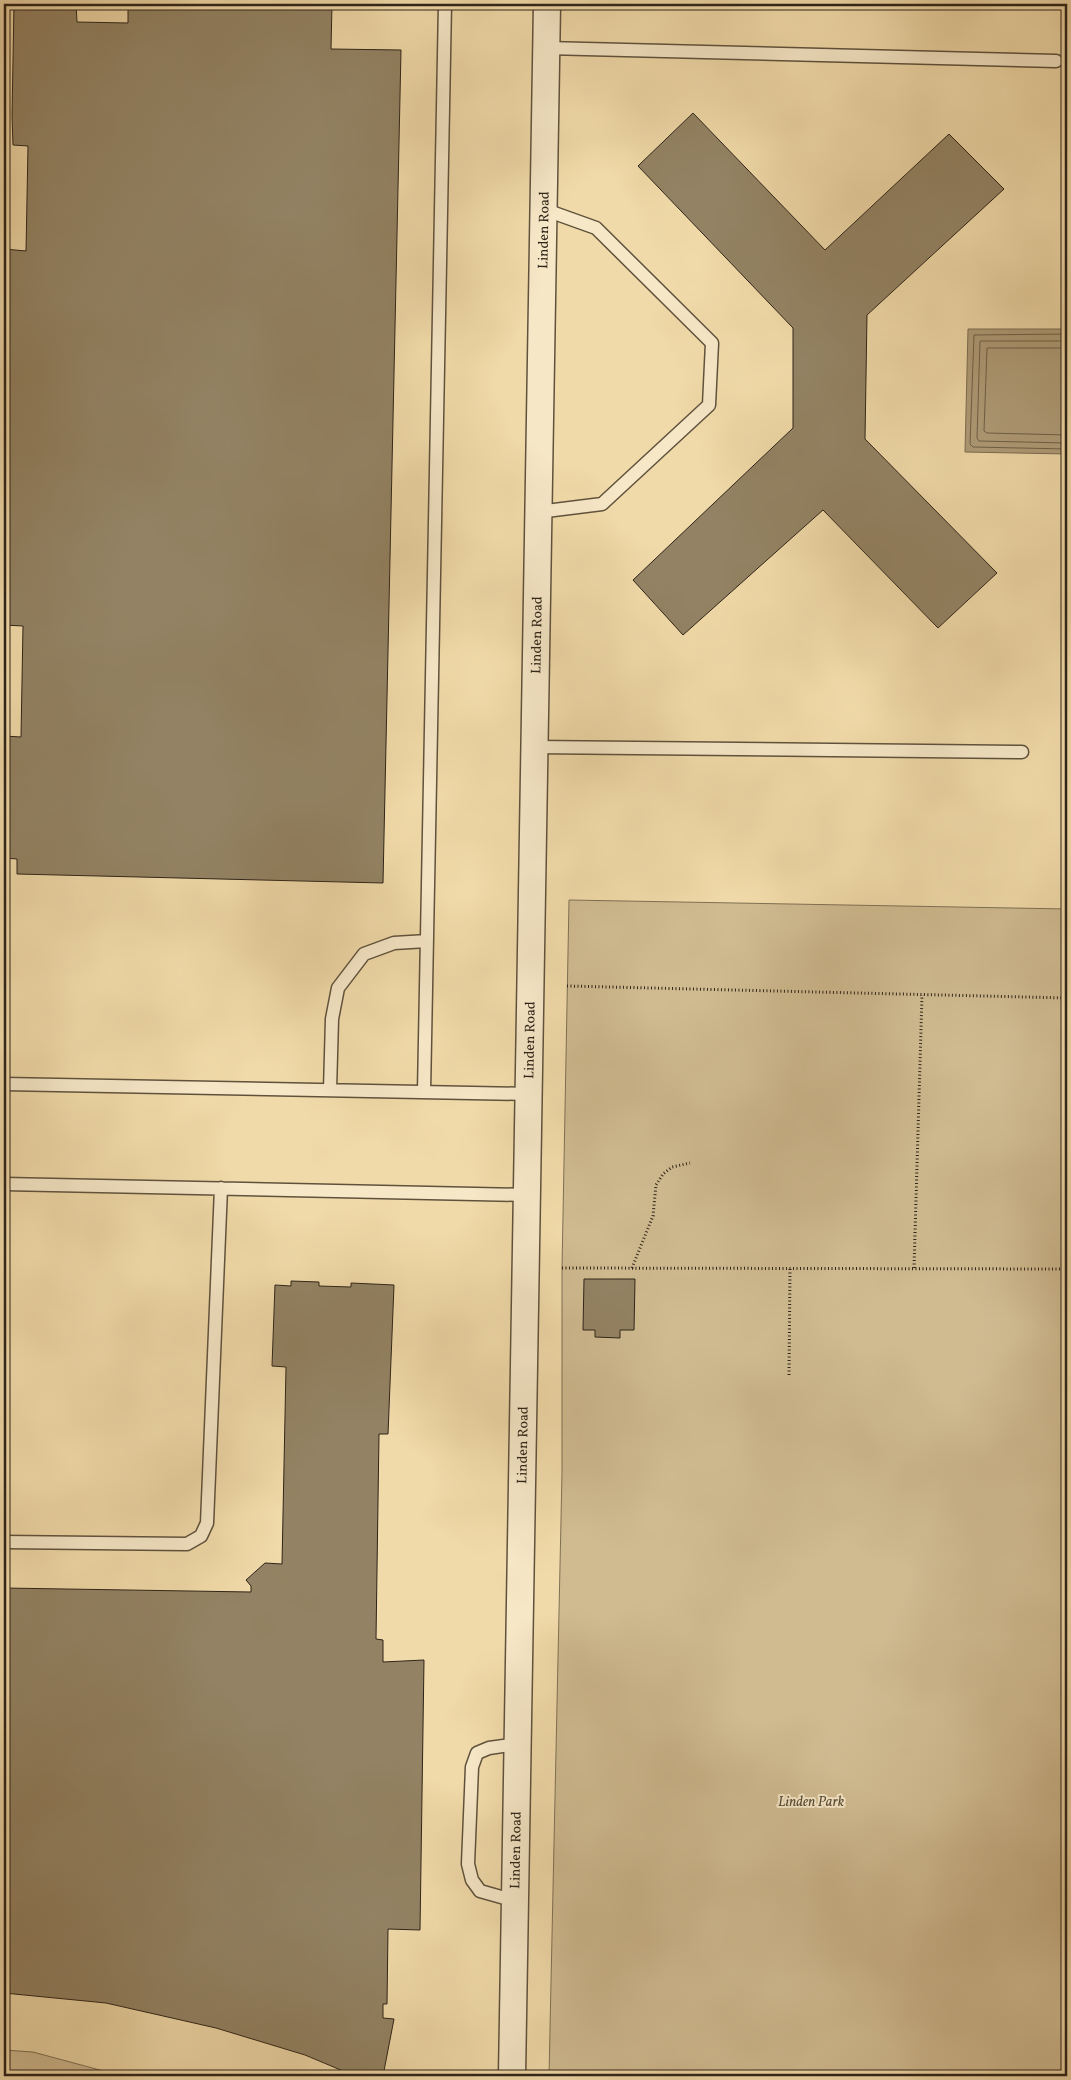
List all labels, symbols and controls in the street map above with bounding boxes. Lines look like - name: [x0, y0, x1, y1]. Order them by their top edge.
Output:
- street label: Linden Road: [534, 191, 555, 269]
- street label: Linden Road: [527, 596, 548, 674]
- street label: Linden Road: [520, 1001, 541, 1079]
- street label: Linden Road: [513, 1406, 534, 1484]
- park label: Linden Park: [778, 1793, 845, 1812]
- street label: Linden Road: [506, 1811, 527, 1889]

